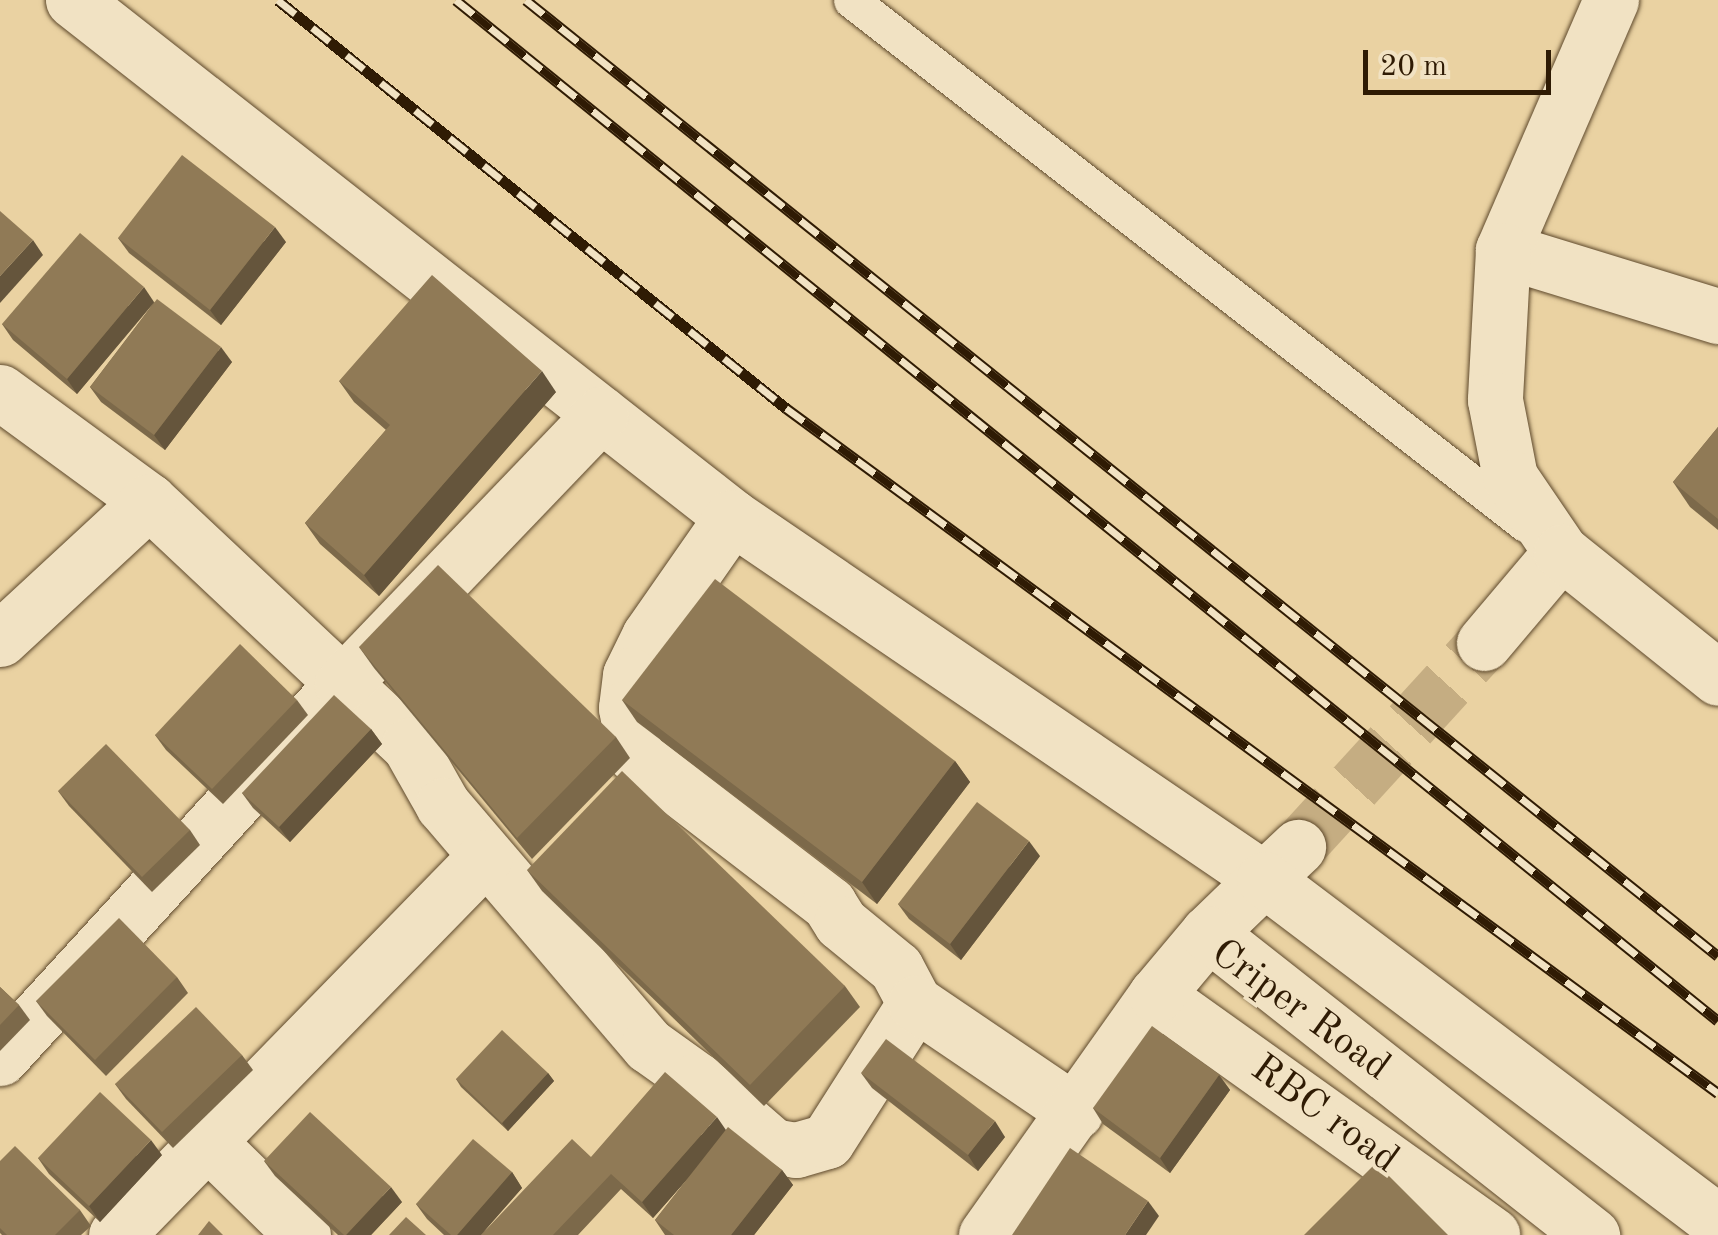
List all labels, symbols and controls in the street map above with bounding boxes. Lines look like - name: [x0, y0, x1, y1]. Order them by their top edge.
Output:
- scale bar: [1368, 30, 1556, 92]
- text: 20 m: [1380, 52, 1447, 82]
- street label: Criper Road: [1201, 930, 1399, 1092]
- street label: RBC road: [1241, 1045, 1407, 1185]

